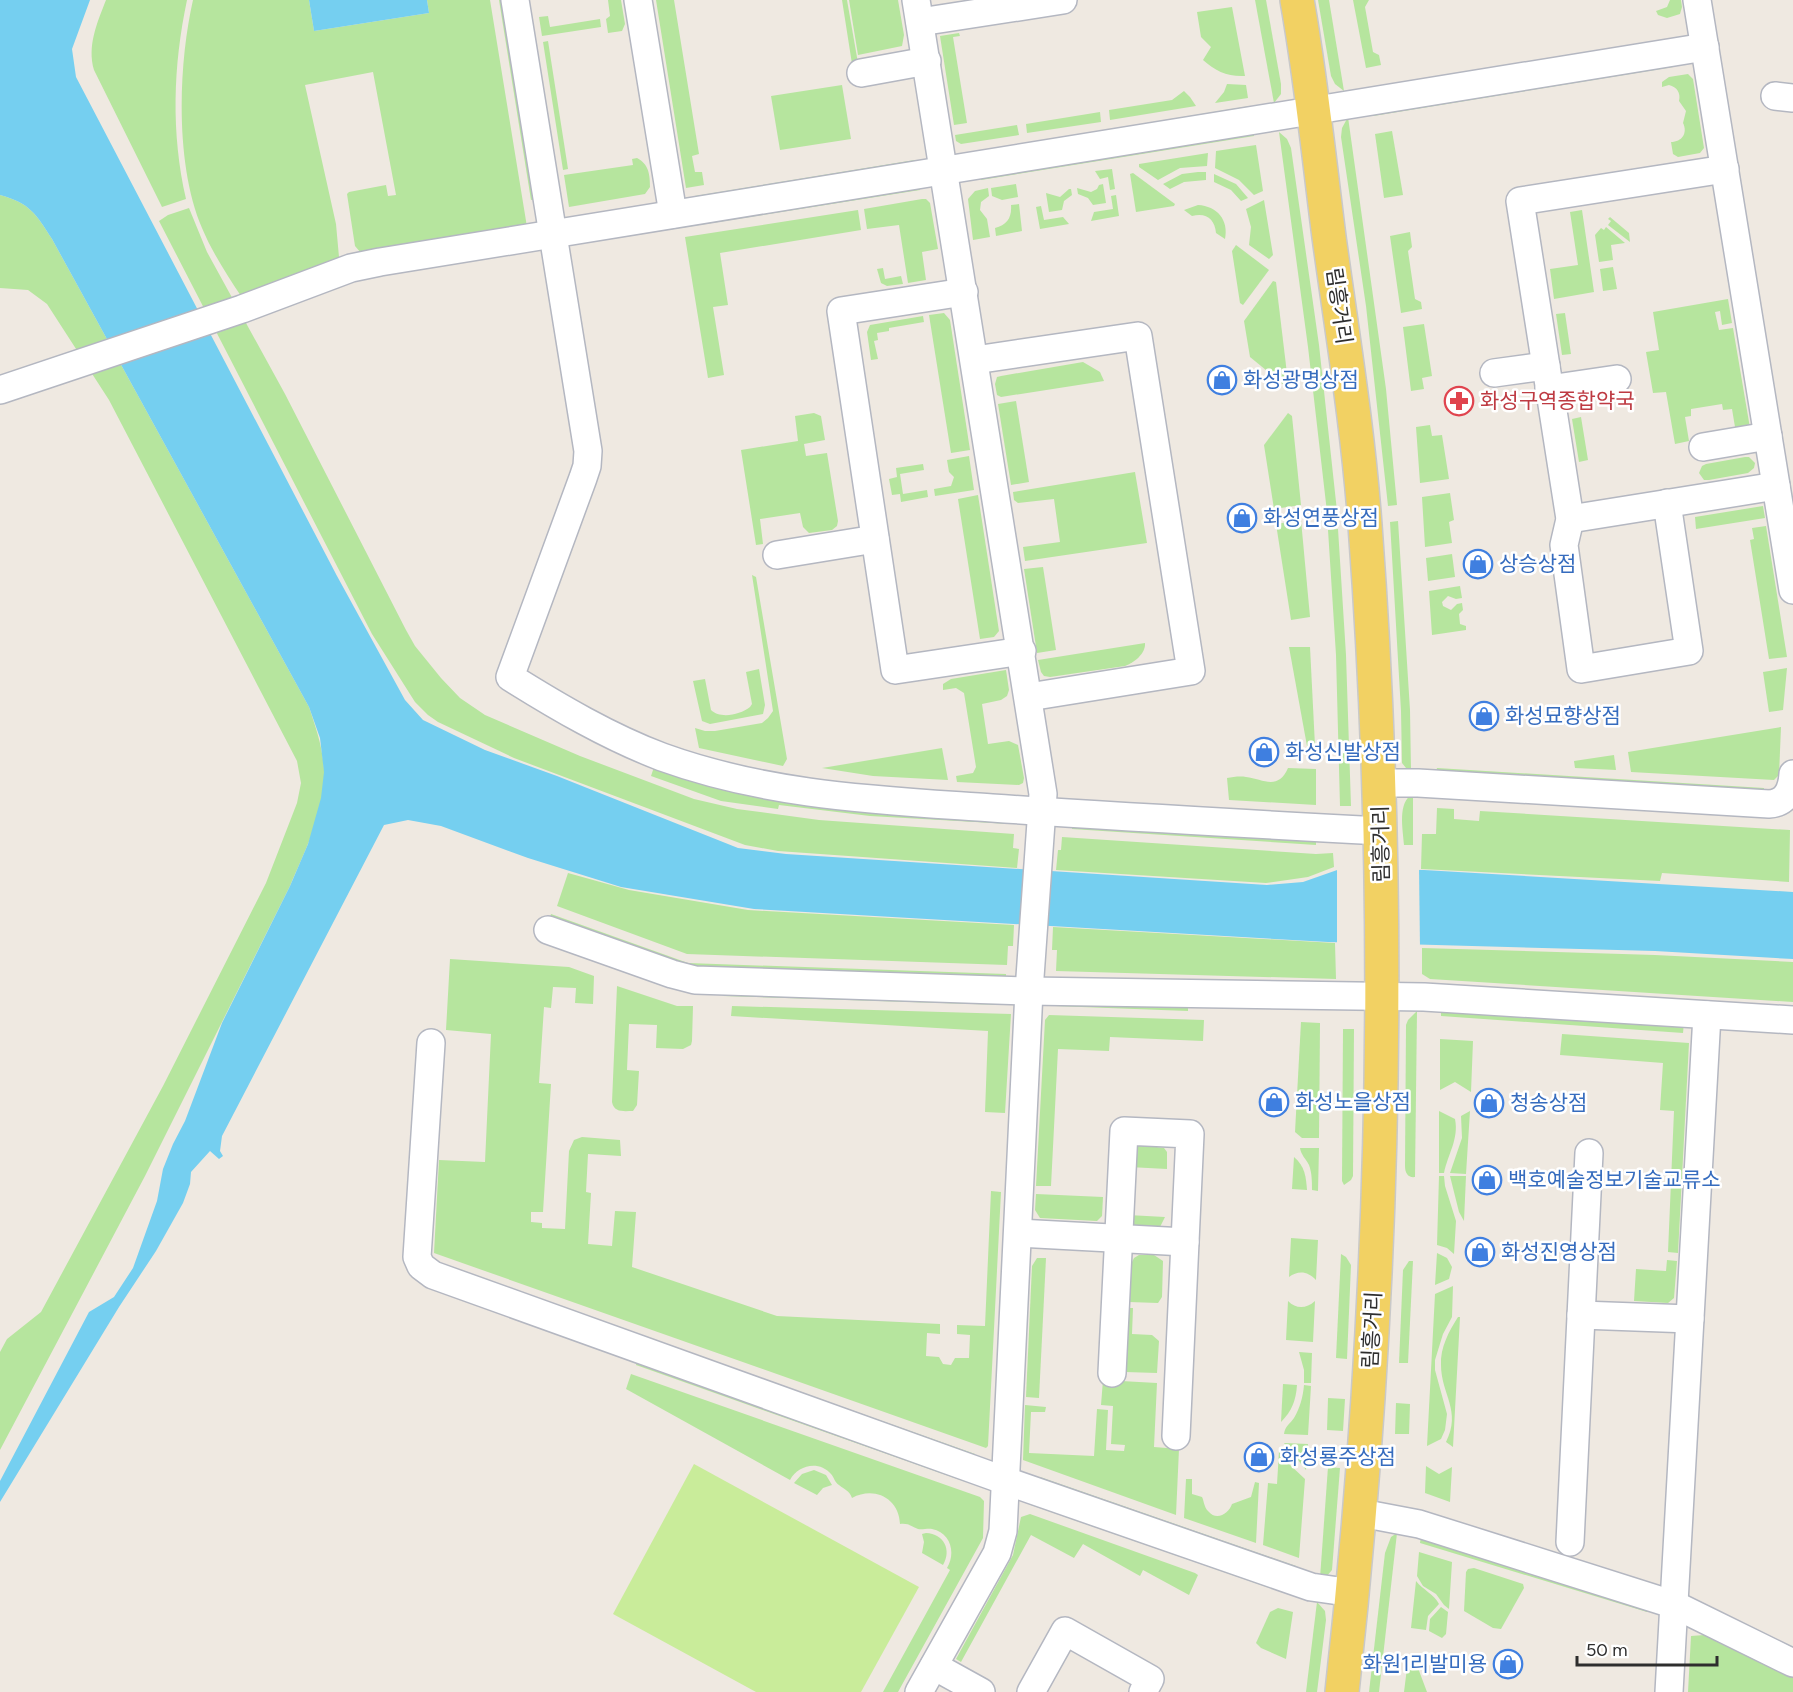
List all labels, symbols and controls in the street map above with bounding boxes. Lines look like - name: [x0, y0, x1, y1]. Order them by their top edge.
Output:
- street label: 림흥거리: [1322, 266, 1357, 346]
- shop icon: 화성광명상점: [1206, 364, 1238, 396]
- place label: 화성광명상점: [1243, 367, 1359, 392]
- pharmacy icon: 화성구역종합약국: [1443, 385, 1475, 417]
- place label: 화성구역종합약국: [1480, 388, 1635, 413]
- shop icon: 화성연풍상점: [1226, 502, 1258, 534]
- place label: 화성연풍상점: [1263, 505, 1379, 530]
- shop icon: 상승상점: [1462, 548, 1494, 580]
- place label: 상승상점: [1499, 551, 1576, 576]
- shop icon: 화성묘향상점: [1468, 700, 1500, 732]
- place label: 화성묘향상점: [1505, 703, 1621, 728]
- shop icon: 화성신발상점: [1248, 736, 1280, 768]
- place label: 화성신발상점: [1285, 739, 1401, 764]
- street label: 림흥거리: [1367, 805, 1394, 883]
- shop icon: 화성노을상점: [1258, 1086, 1290, 1118]
- shop icon: 청송상점: [1473, 1087, 1505, 1119]
- place label: 화성노을상점: [1295, 1089, 1411, 1114]
- place label: 청송상점: [1510, 1090, 1587, 1115]
- shop icon: 백호예술정보기술교류소: [1471, 1164, 1503, 1196]
- place label: 백호예술정보기술교류소: [1508, 1167, 1721, 1192]
- shop icon: 화성진영상점: [1464, 1236, 1496, 1268]
- place label: 화성진영상점: [1501, 1239, 1617, 1264]
- street label: 림흥거리: [1357, 1291, 1386, 1369]
- shop icon: 화성룡주상점: [1243, 1441, 1275, 1473]
- place label: 화성룡주상점: [1280, 1444, 1396, 1469]
- scale bar: [1577, 1629, 1716, 1667]
- text: 50 m: [1586, 1639, 1628, 1661]
- shop icon: 화원1리발미용: [1492, 1648, 1524, 1680]
- place label: 화원1리발미용: [1362, 1651, 1487, 1676]

